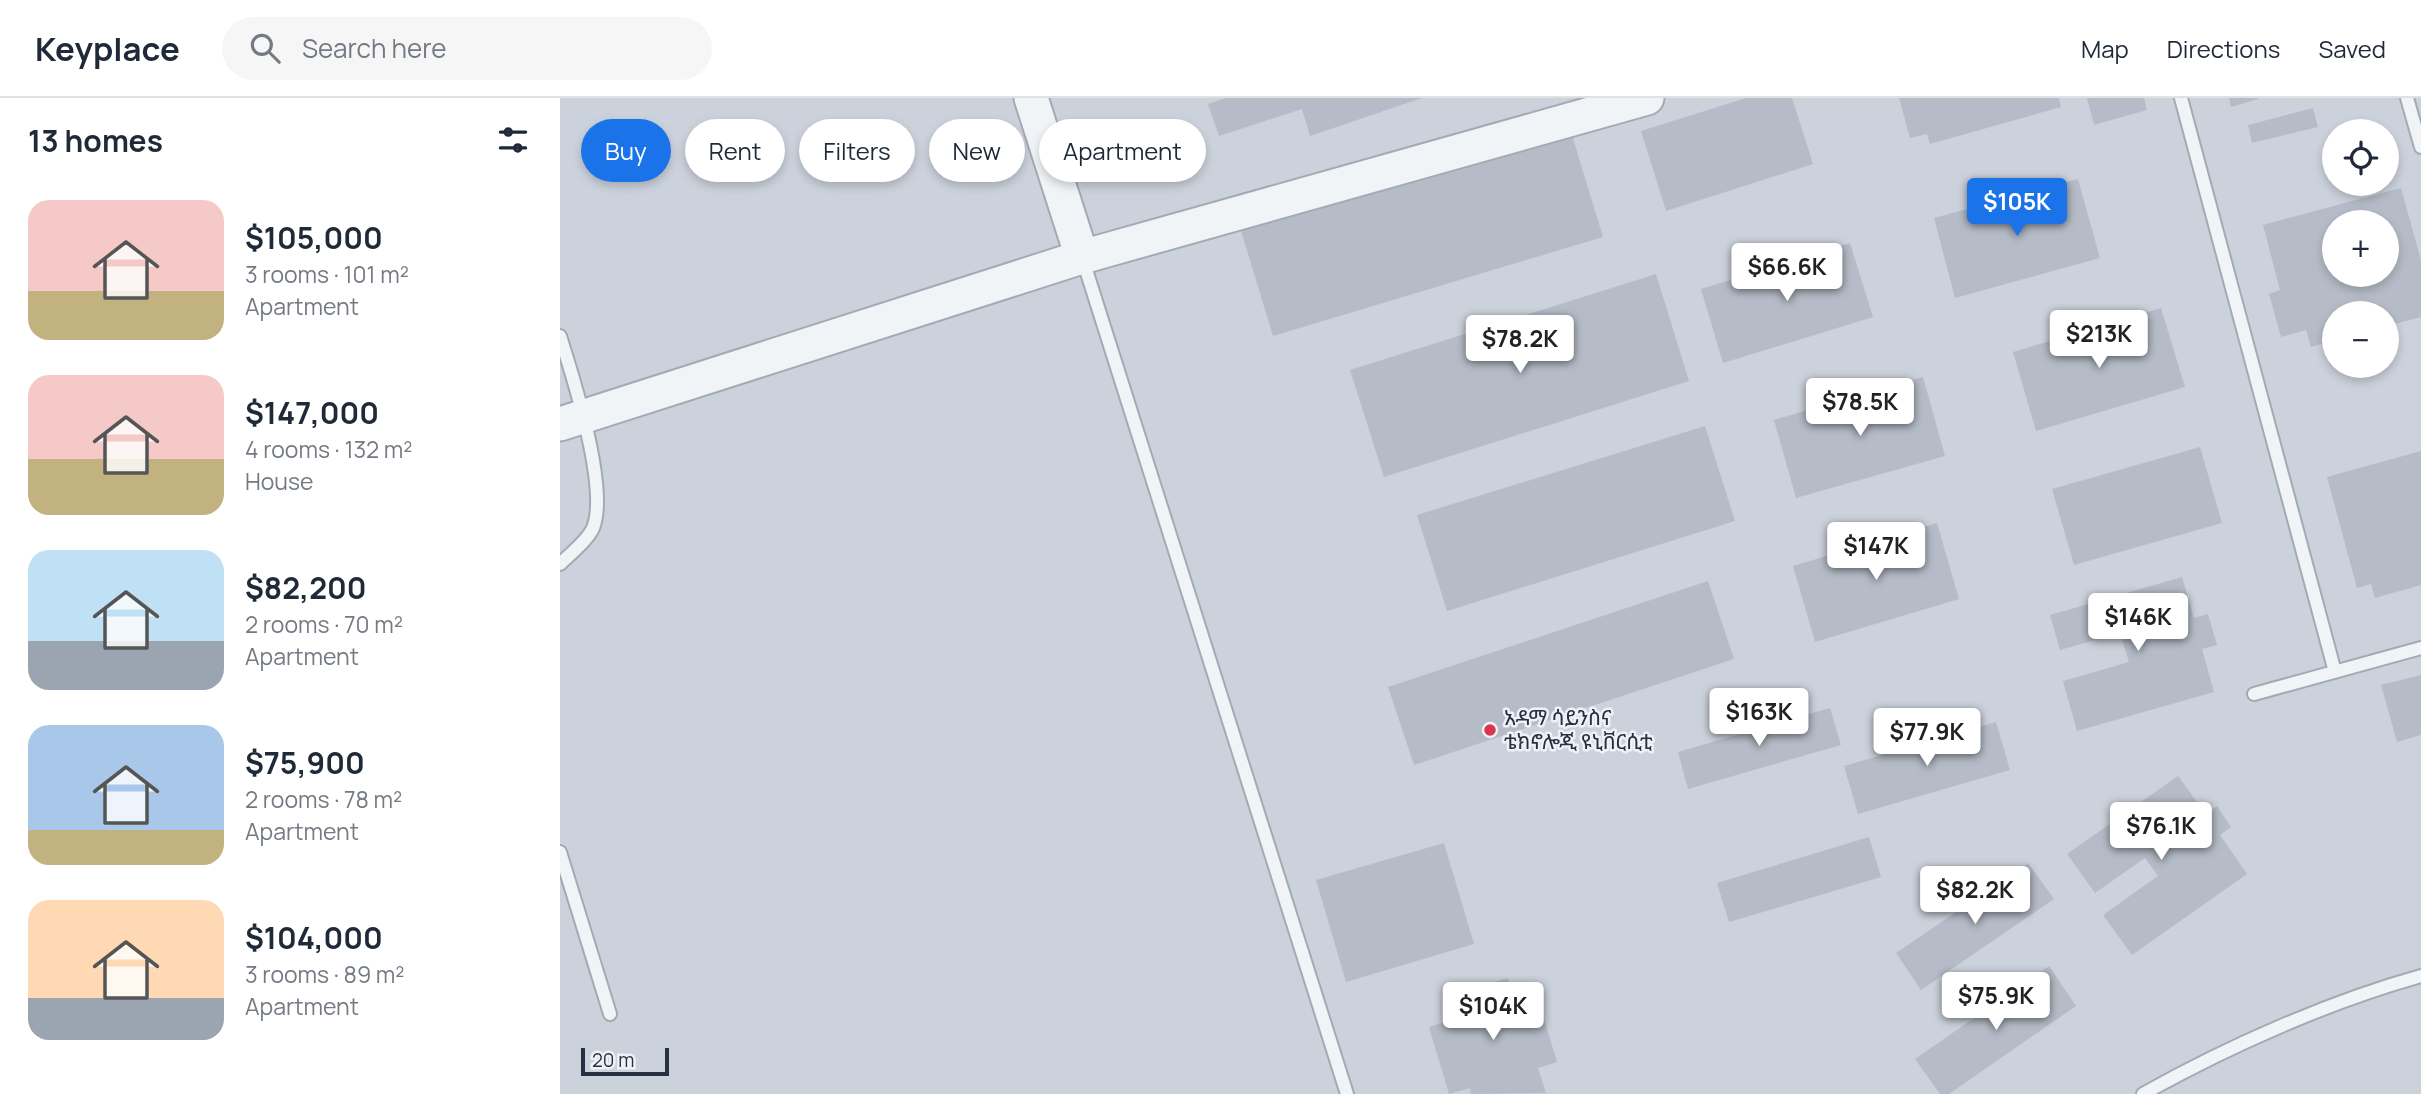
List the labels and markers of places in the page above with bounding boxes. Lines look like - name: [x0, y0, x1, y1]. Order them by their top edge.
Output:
- pin: $105K: [1968, 178, 2066, 238]
- pin: $66.6K: [1730, 244, 1844, 303]
- pin: $213K: [2050, 310, 2148, 370]
- pin: $78.2K: [1463, 316, 1577, 375]
- pin: $78.5K: [1803, 378, 1917, 438]
- pin: $147K: [1827, 522, 1925, 582]
- pin: $146K: [2089, 594, 2187, 653]
- pin: $163K: [1710, 688, 1808, 748]
- place label: አዳማ ሳይንስና ቴክኖሎጂ ዩኒቨርሲቲ: [1504, 703, 1653, 755]
- pin: $77.9K: [1870, 708, 1984, 768]
- marker: አዳማ ሳይንስና ቴክኖሎጂ ዩኒቨርሲቲ: [1482, 722, 1498, 738]
- pin: $76.1K: [2104, 802, 2218, 862]
- pin: $82.2K: [1918, 866, 2032, 926]
- pin: $75.9K: [1939, 972, 2053, 1032]
- pin: $104K: [1444, 982, 1542, 1042]

